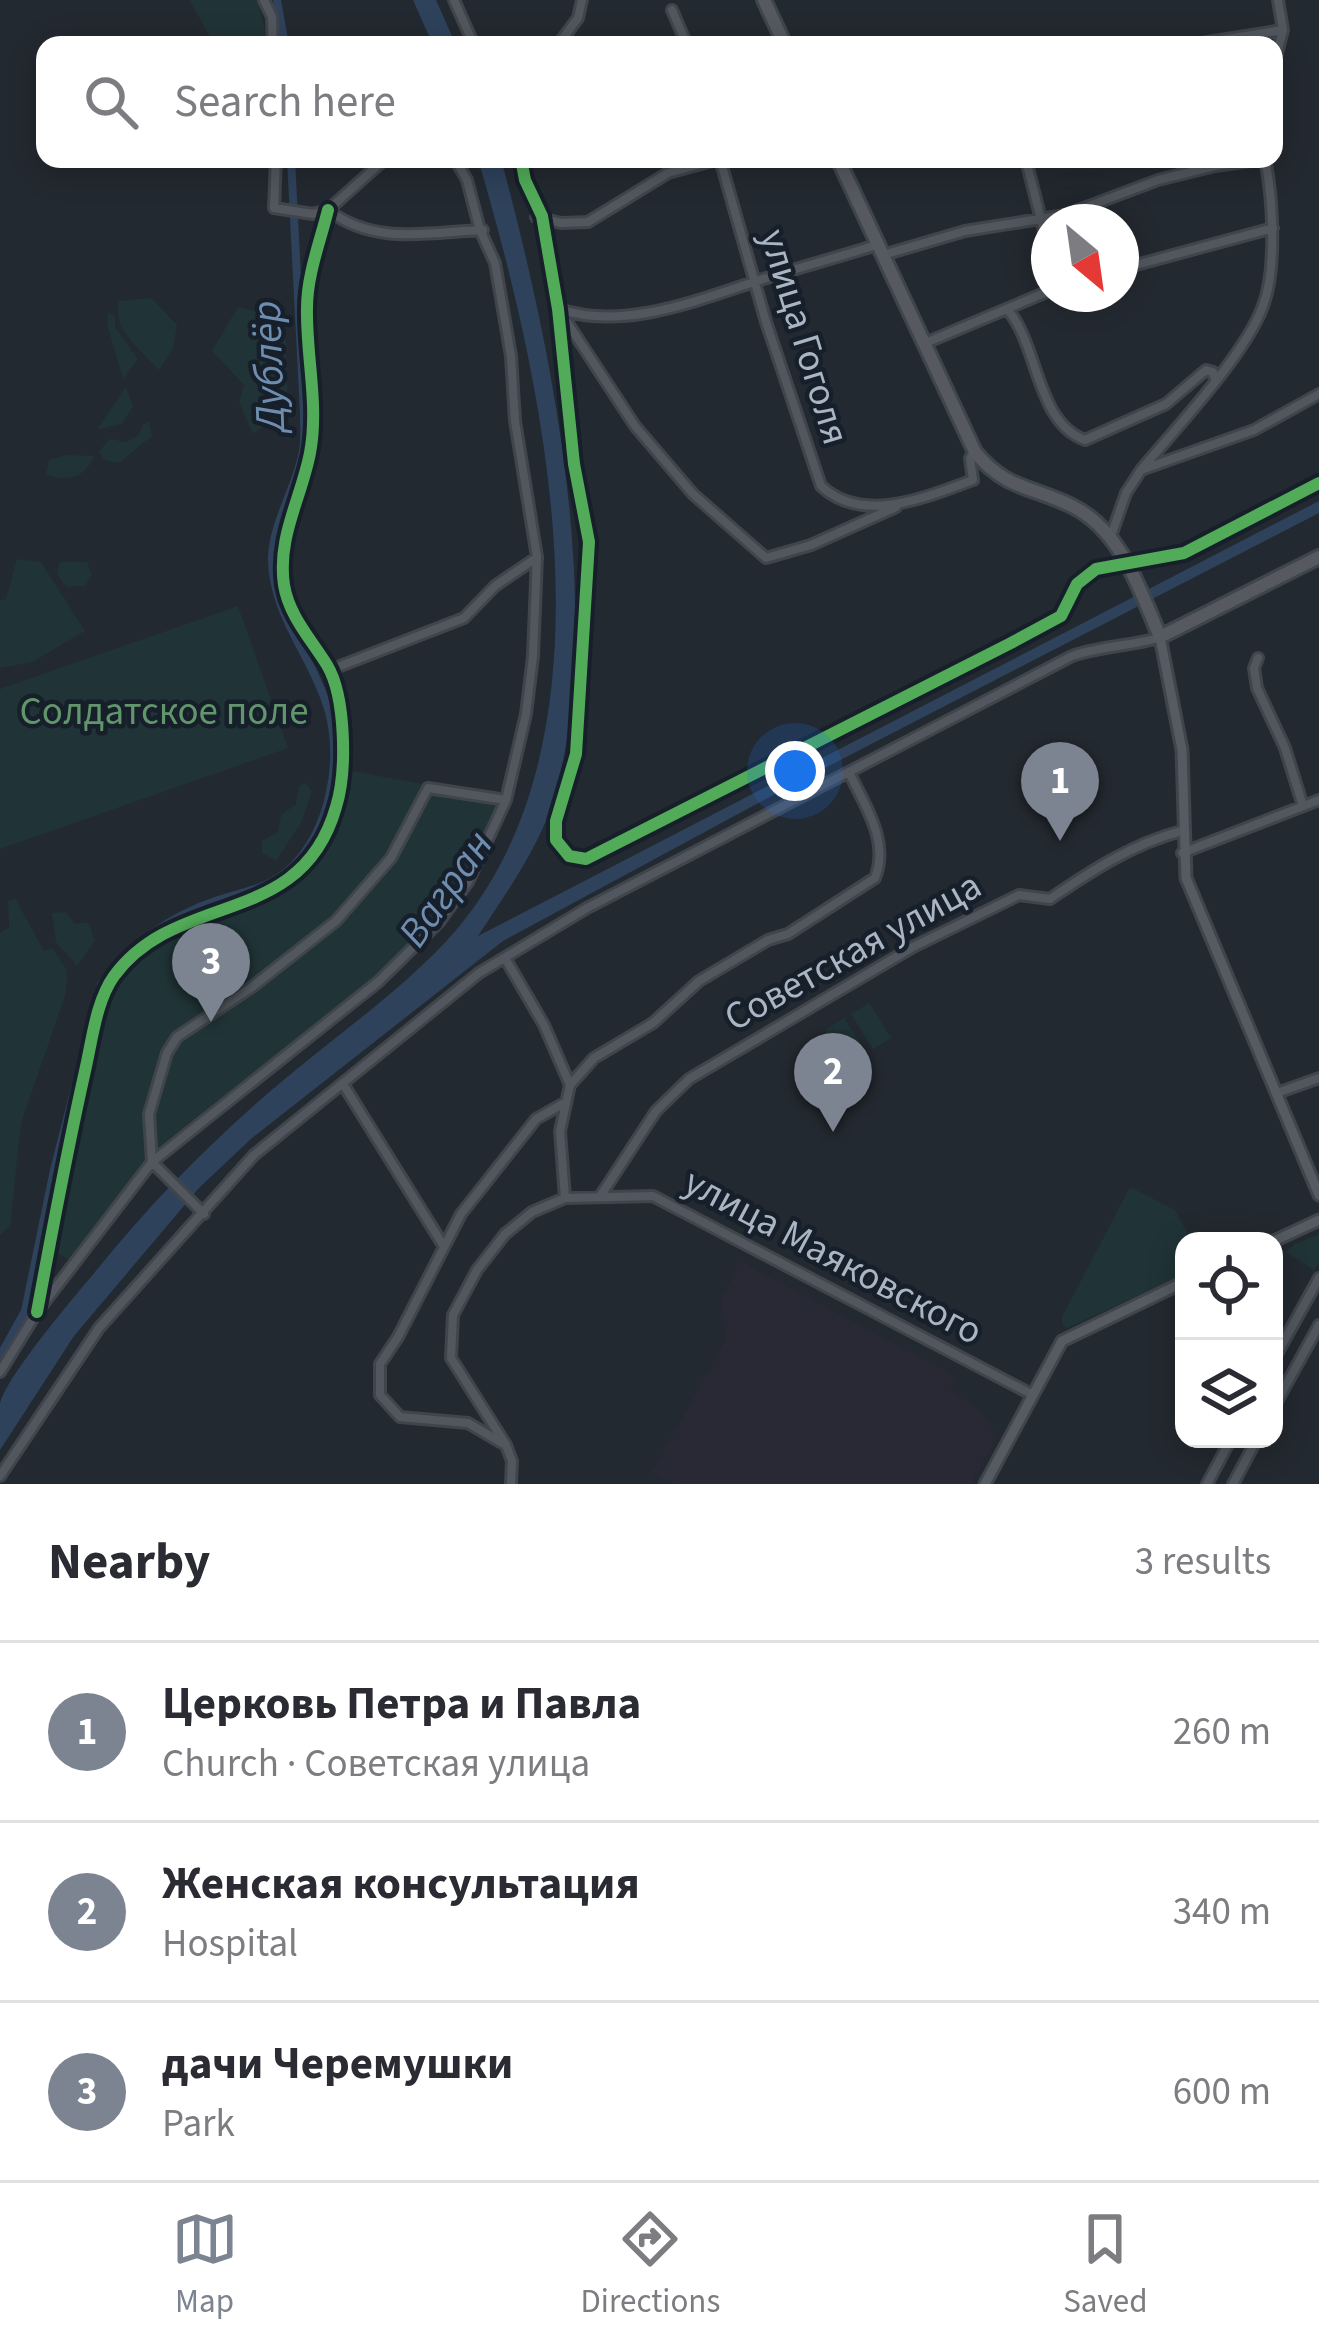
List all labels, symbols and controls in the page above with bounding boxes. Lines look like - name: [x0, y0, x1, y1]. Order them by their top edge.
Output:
- search box: [36, 36, 1283, 168]
- icon: search: [78, 69, 144, 135]
- text: Search here: [174, 70, 396, 134]
- north arrow: [1031, 204, 1139, 312]
- street label: улица Гоголя: [745, 222, 863, 452]
- water label: Дублёр: [237, 299, 301, 436]
- park label: Солдатское поле: [19, 684, 309, 740]
- your location: [765, 741, 825, 801]
- pin: 1: [1021, 742, 1099, 841]
- water label: Вагран: [384, 818, 508, 960]
- street label: Советская улица: [714, 858, 992, 1046]
- pin: 3: [172, 923, 250, 1022]
- pin: 2: [794, 1033, 872, 1132]
- street label: улица Маяковского: [674, 1155, 992, 1359]
- map controls: [1175, 1232, 1283, 1448]
- button: locate: [1175, 1232, 1283, 1340]
- button: layers: [1175, 1340, 1283, 1448]
- text: Nearby: [48, 1526, 210, 1598]
- text: 3 results: [1135, 1534, 1271, 1590]
- text: Церковь Петра и Павла: [162, 1672, 641, 1736]
- text: 1: [77, 1704, 97, 1760]
- text: 260 m: [1173, 1704, 1271, 1760]
- text: Church · Советская улица: [162, 1736, 590, 1792]
- text: Женская консультация: [162, 1852, 640, 1916]
- text: 2: [77, 1884, 97, 1940]
- text: 340 m: [1173, 1884, 1271, 1940]
- text: Hospital: [162, 1916, 298, 1972]
- text: дачи Черемушки: [162, 2032, 513, 2096]
- text: 3: [77, 2064, 97, 2120]
- text: 600 m: [1173, 2064, 1271, 2120]
- text: Park: [162, 2096, 235, 2152]
- tab: Map: [172, 2206, 238, 2325]
- tab: Directions: [581, 2206, 720, 2325]
- tab: Saved: [1063, 2206, 1147, 2325]

